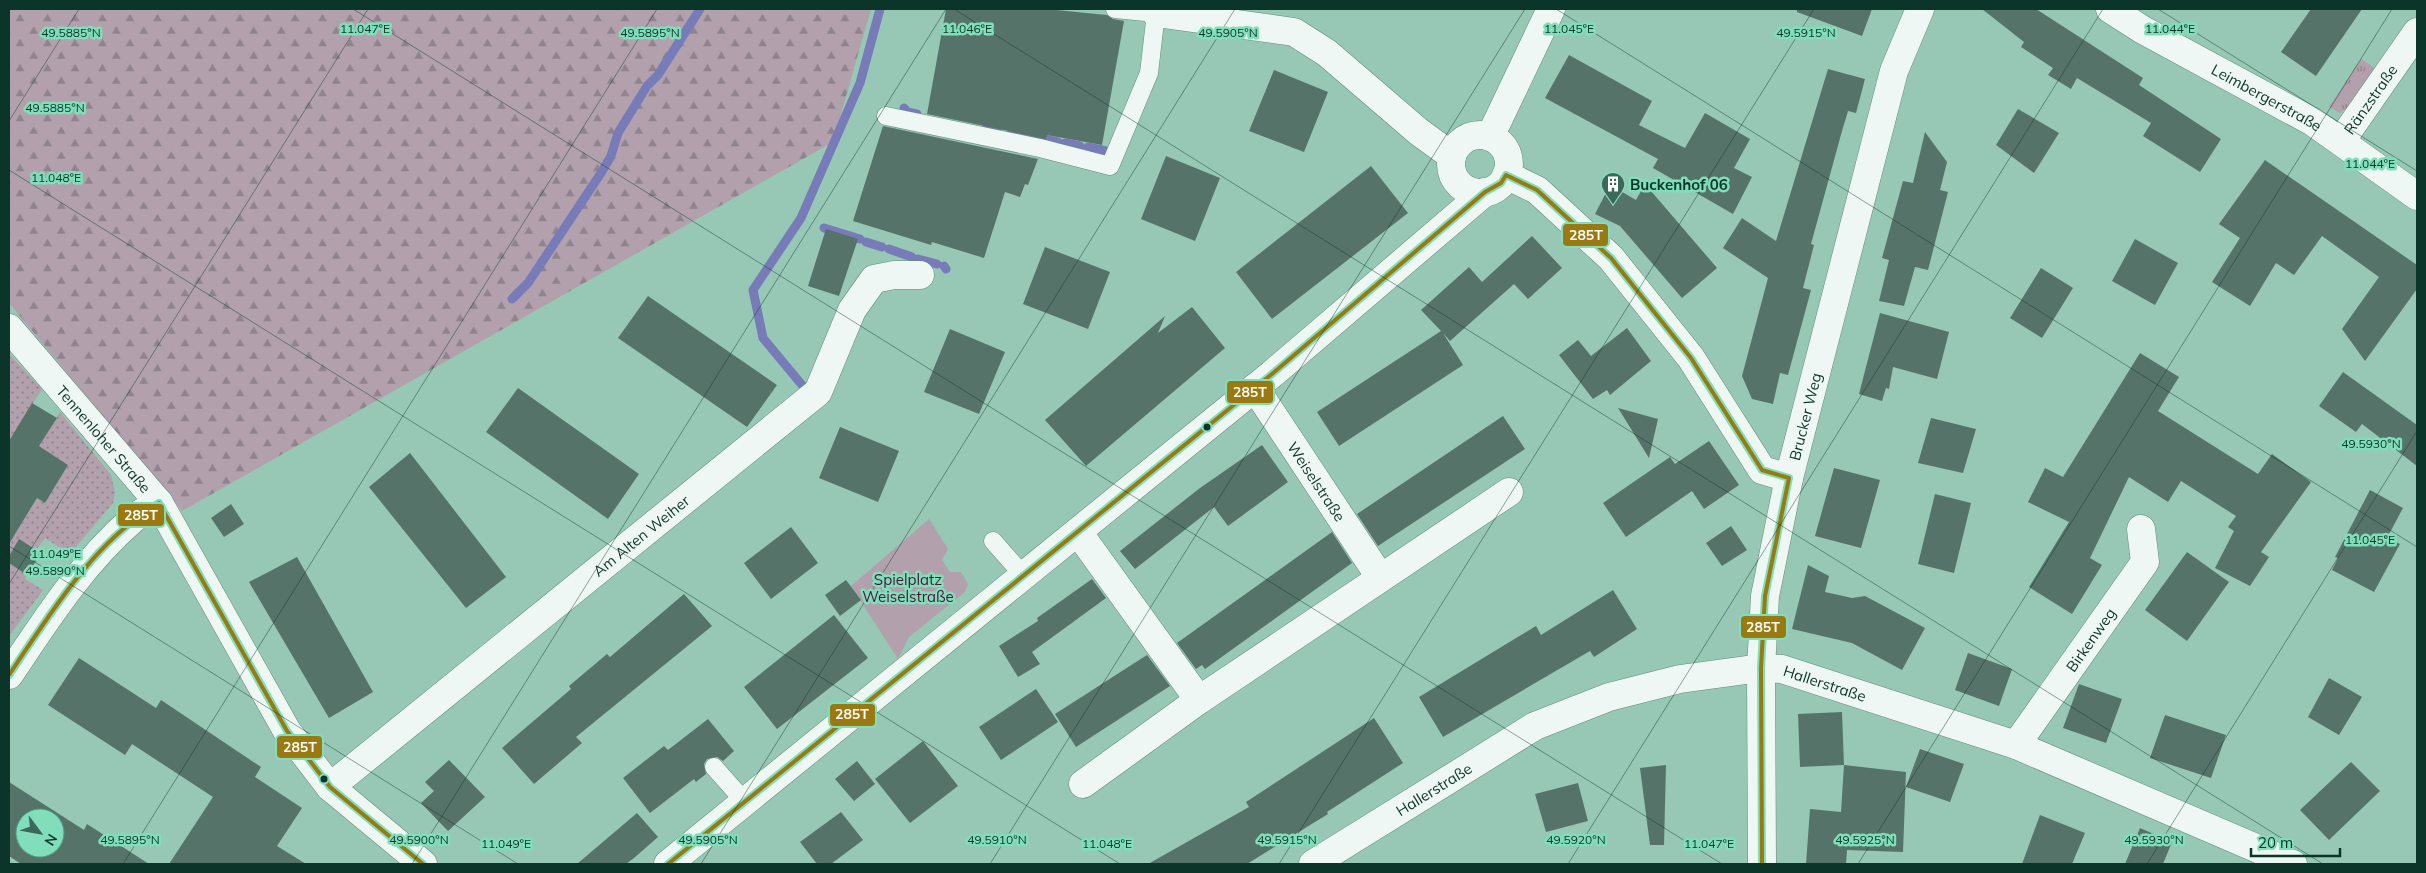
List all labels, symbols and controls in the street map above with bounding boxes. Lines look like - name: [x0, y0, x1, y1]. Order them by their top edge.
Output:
- text: 11.047°E: [340, 21, 390, 36]
- text: 11.046°E: [942, 21, 992, 36]
- text: 11.045°E: [1544, 21, 1594, 36]
- text: 11.044°E: [2145, 21, 2195, 36]
- text: 49.5885°N: [41, 25, 101, 40]
- text: 49.5895°N: [620, 25, 680, 40]
- text: 49.5905°N: [1198, 25, 1258, 40]
- text: 49.5915°N: [1776, 25, 1836, 40]
- street label: Leimbergerstraße: [2208, 59, 2326, 135]
- street label: Ränzstraße: [2339, 61, 2401, 138]
- text: 49.5885°N: [25, 100, 85, 115]
- text: 11.044°E: [2345, 156, 2395, 171]
- text: 11.048°E: [31, 170, 81, 185]
- building icon: Buckenhof 06: [1600, 171, 1626, 205]
- place label: Buckenhof 06: [1630, 175, 1728, 194]
- line badge: 285T: [1562, 223, 1609, 247]
- text: 285T: [1569, 226, 1603, 244]
- street label: Brucker Weg: [1784, 371, 1825, 462]
- line badge: 285T: [1226, 380, 1274, 404]
- street label: Tennenloher Straße: [53, 381, 155, 497]
- text: 285T: [1233, 383, 1267, 401]
- unlabelled marker: [1202, 422, 1212, 432]
- text: 49.5930°N: [2341, 436, 2401, 451]
- street label: Weiselstraße: [1284, 438, 1350, 525]
- street label: Am Alten Weiher: [589, 490, 693, 580]
- line badge: 285T: [117, 503, 165, 527]
- text: 285T: [124, 506, 158, 524]
- text: 11.045°E: [2345, 532, 2395, 547]
- text: 11.049°E: [31, 546, 81, 561]
- text: 49.5890°N: [25, 563, 85, 578]
- park label: Spielplatz Weiselstraße: [862, 570, 954, 606]
- street label: Birkenweg: [2061, 604, 2119, 675]
- line badge: 285T: [1740, 615, 1787, 639]
- text: 285T: [1746, 618, 1780, 636]
- street label: Hallerstraße: [1781, 661, 1869, 705]
- line badge: 285T: [829, 703, 876, 727]
- text: 285T: [835, 705, 869, 723]
- line badge: 285T: [276, 735, 323, 759]
- text: 285T: [283, 738, 317, 756]
- street label: Hallerstraße: [1392, 758, 1475, 820]
- unlabelled marker: [319, 774, 329, 784]
- north arrow: [15, 808, 65, 858]
- scale bar: [2251, 826, 2340, 858]
- text: N: [41, 831, 61, 849]
- text: 49.5895°N: [100, 832, 160, 847]
- text: 49.5900°N: [389, 832, 449, 847]
- text: 49.5905°N: [678, 832, 738, 847]
- text: 49.5910°N: [967, 832, 1027, 847]
- text: 49.5915°N: [1257, 832, 1317, 847]
- text: 49.5920°N: [1546, 832, 1606, 847]
- text: 49.5925°N: [1835, 832, 1895, 847]
- text: 49.5930°N: [2124, 832, 2184, 847]
- text: 20 m: [2258, 833, 2293, 852]
- text: 11.049°E: [481, 836, 531, 851]
- text: 11.048°E: [1082, 836, 1132, 851]
- text: 11.047°E: [1684, 836, 1734, 851]

